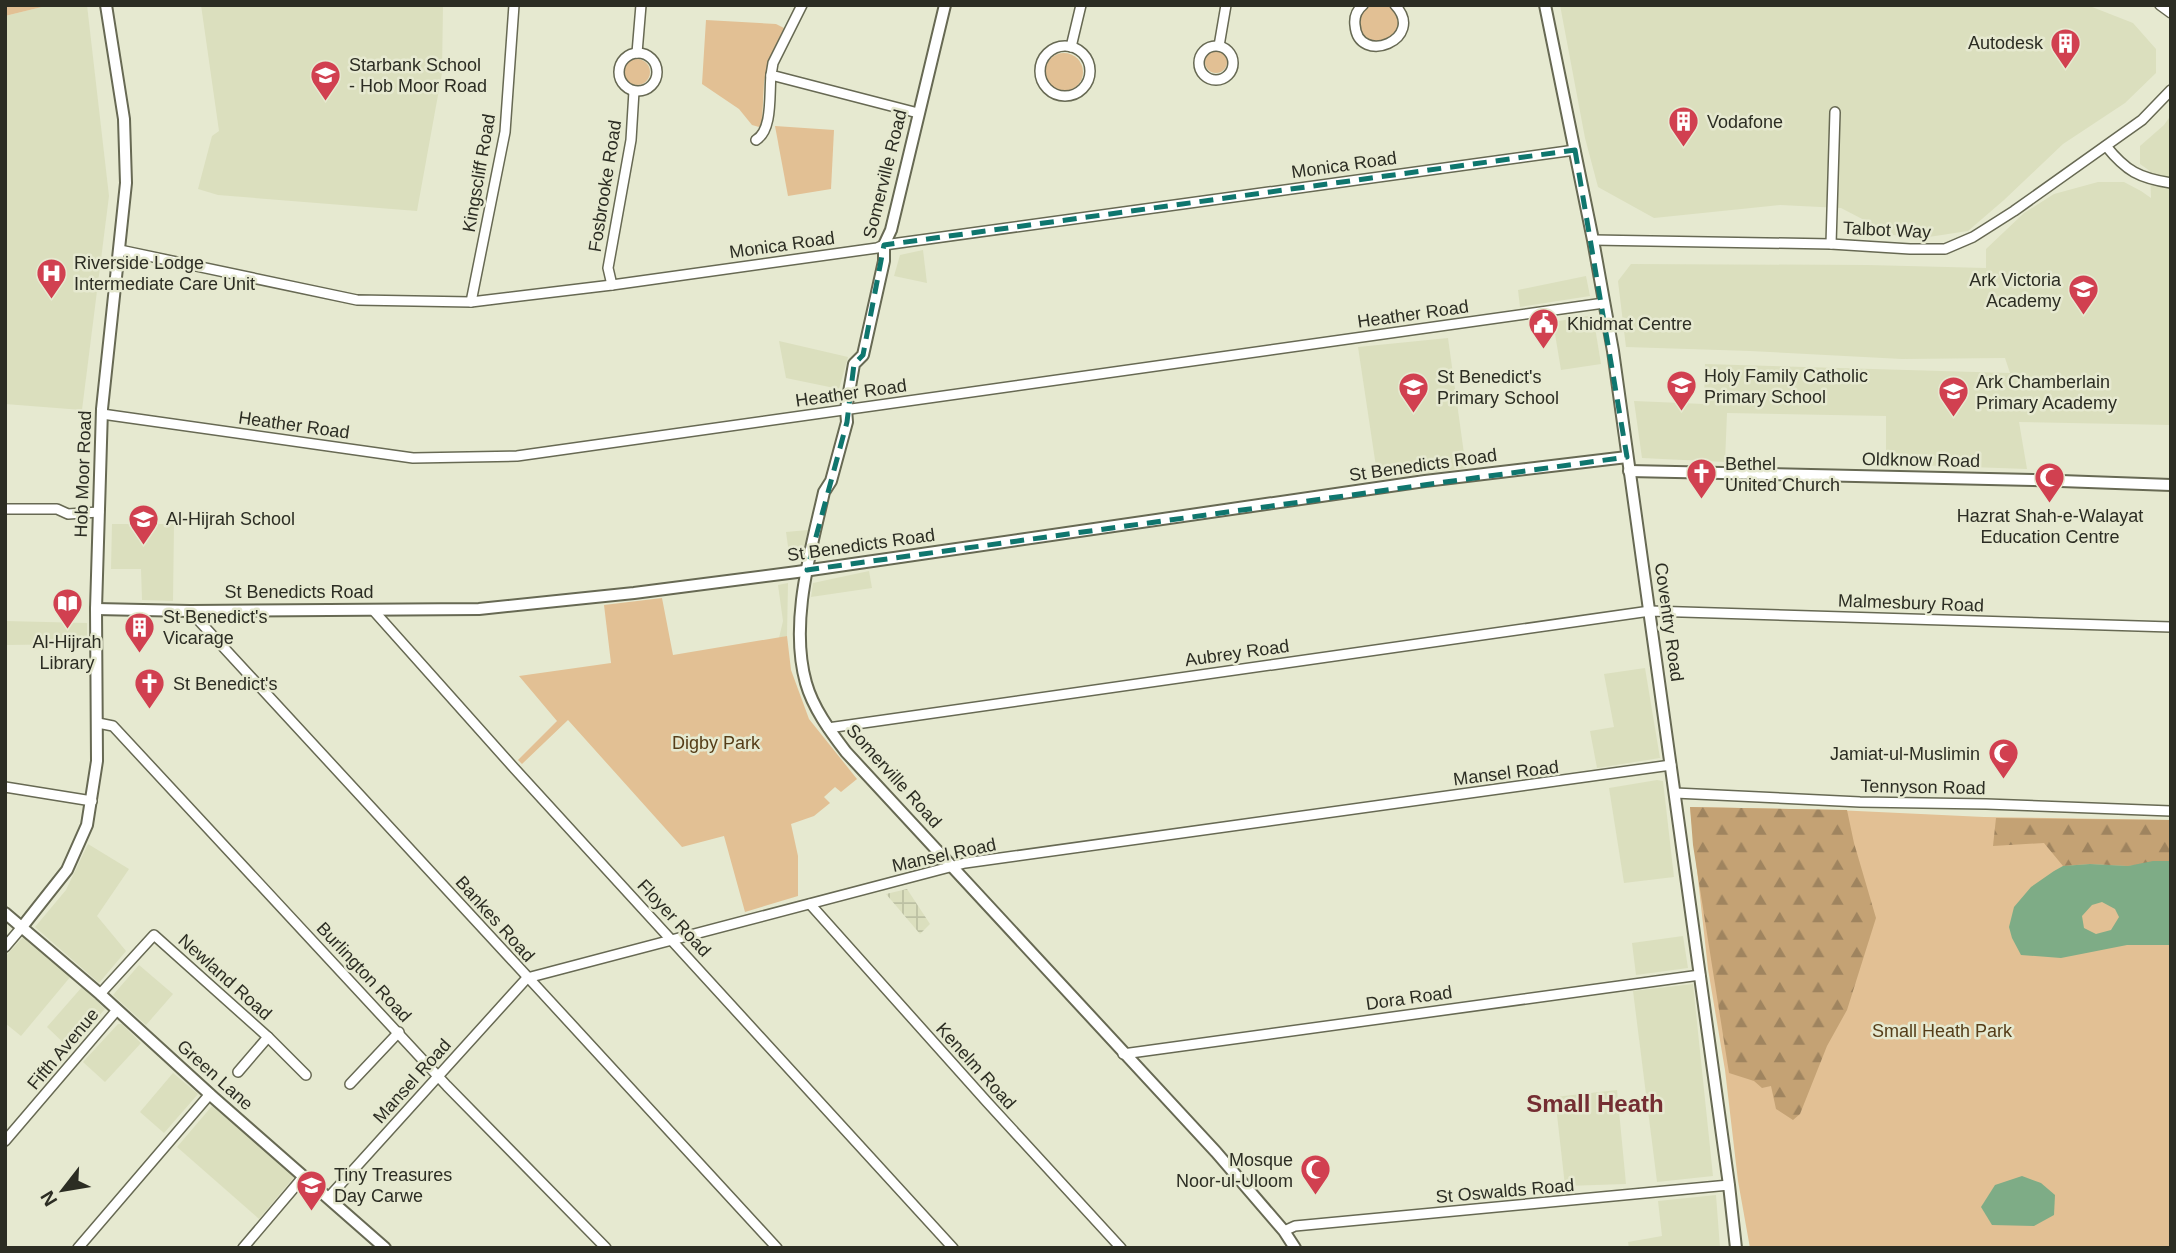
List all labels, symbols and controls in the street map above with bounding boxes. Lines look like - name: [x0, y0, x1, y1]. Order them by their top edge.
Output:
- building icon: Autodesk: [2049, 26, 2083, 70]
- place label: Autodesk: [1968, 33, 2044, 53]
- place label: Starbank School - Hob Moor Road: [349, 55, 487, 96]
- school or university icon: Starbank School - Hob Moor Road: [309, 58, 343, 102]
- building icon: Vodafone: [1667, 105, 1701, 149]
- street label: Somerville Road: [859, 108, 911, 240]
- street label: Kingscliff Road: [459, 112, 499, 234]
- place label: Vodafone: [1707, 112, 1783, 132]
- street label: Fosbrooke Road: [585, 119, 625, 253]
- street label: Monica Road: [1290, 148, 1398, 182]
- street label: Talbot Way: [1842, 218, 1932, 242]
- street label: Monica Road: [728, 228, 836, 262]
- place label: Riverside Lodge Intermediate Care Unit: [74, 253, 255, 294]
- hospital icon: Riverside Lodge Intermediate Care Unit: [34, 256, 68, 300]
- place label: Ark Victoria Academy: [1969, 270, 2062, 311]
- school or university icon: Ark Victoria Academy: [2067, 273, 2101, 317]
- street label: Heather Road: [1356, 296, 1470, 332]
- public building icon: Khidmat Centre: [1527, 307, 1561, 351]
- place label: Khidmat Centre: [1567, 314, 1692, 334]
- place label: Holy Family Catholic Primary School: [1704, 366, 1868, 407]
- place label: St Benedict's Primary School: [1437, 367, 1559, 408]
- school or university icon: Holy Family Catholic Primary School: [1664, 369, 1698, 413]
- school or university icon: St Benedict's Primary School: [1397, 370, 1431, 414]
- place label: Ark Chamberlain Primary Academy: [1976, 372, 2117, 413]
- street label: Heather Road: [794, 375, 908, 411]
- school or university icon: Ark Chamberlain Primary Academy: [1936, 375, 1970, 419]
- street label: Heather Road: [237, 407, 351, 443]
- street label: Hob Moor Road: [71, 410, 95, 538]
- street label: St Benedicts Road: [1348, 445, 1498, 485]
- street label: Oldknow Road: [1862, 449, 1980, 471]
- place label: Bethel United Church: [1725, 454, 1840, 495]
- church icon: Bethel United Church: [1685, 457, 1719, 501]
- mosque icon: Hazrat Shah-e-Walayat Education Centre: [2033, 461, 2067, 505]
- school or university icon: Al-Hijrah School: [126, 502, 160, 546]
- place label: Hazrat Shah-e-Walayat Education Centre: [1957, 506, 2143, 547]
- place label: Al-Hijrah School: [166, 509, 295, 529]
- street label: St Benedicts Road: [786, 525, 936, 565]
- street label: Coventry Road: [1651, 561, 1687, 683]
- street label: St Benedicts Road: [224, 582, 374, 602]
- library icon: Al-Hijrah Library: [50, 587, 84, 631]
- street label: Malmesbury Road: [1838, 590, 1984, 616]
- place label: St Benedict's Vicarage: [163, 607, 268, 648]
- building icon: St Benedict's Vicarage: [123, 610, 157, 654]
- place label: Al-Hijrah Library: [32, 632, 102, 673]
- street label: Aubrey Road: [1184, 636, 1290, 670]
- church icon: St Benedict's: [133, 667, 167, 711]
- place label: St Benedict's: [173, 674, 278, 694]
- street label: Somerville Road: [842, 720, 946, 832]
- park label: Digby Park: [672, 733, 761, 753]
- mosque icon: Jamiat-ul-Muslimin: [1986, 737, 2020, 781]
- place label: Jamiat-ul-Muslimin: [1830, 744, 1980, 764]
- street label: Mansel Road: [1452, 757, 1560, 789]
- street label: Tennyson Road: [1860, 776, 1986, 798]
- street label: Mansel Road: [890, 834, 998, 876]
- street label: Bankes Road: [451, 872, 539, 966]
- street label: Floyer Road: [633, 875, 715, 961]
- street label: Burlington Road: [313, 918, 415, 1026]
- street label: Newland Road: [174, 930, 276, 1024]
- street label: Dora Road: [1365, 982, 1453, 1014]
- street label: Fifth Avenue: [23, 1004, 103, 1094]
- street label: Kenelm Road: [932, 1019, 1020, 1113]
- park label: Small Heath Park: [1872, 1021, 2013, 1041]
- street label: Mansel Road: [369, 1035, 455, 1127]
- street label: Green Lane: [173, 1036, 257, 1114]
- district label: Small Heath: [1526, 1090, 1664, 1117]
- place label: Mosque Noor-ul-Uloom: [1176, 1150, 1293, 1191]
- mosque icon: Mosque Noor-ul-Uloom: [1299, 1153, 1333, 1197]
- north arrow: [28, 1155, 98, 1225]
- place label: Tiny Treasures Day Carwe: [334, 1165, 452, 1206]
- school or university icon: Tiny Treasures Day Carwe: [294, 1168, 328, 1212]
- street label: St Oswalds Road: [1435, 1175, 1575, 1207]
- text: N: [36, 1187, 61, 1210]

